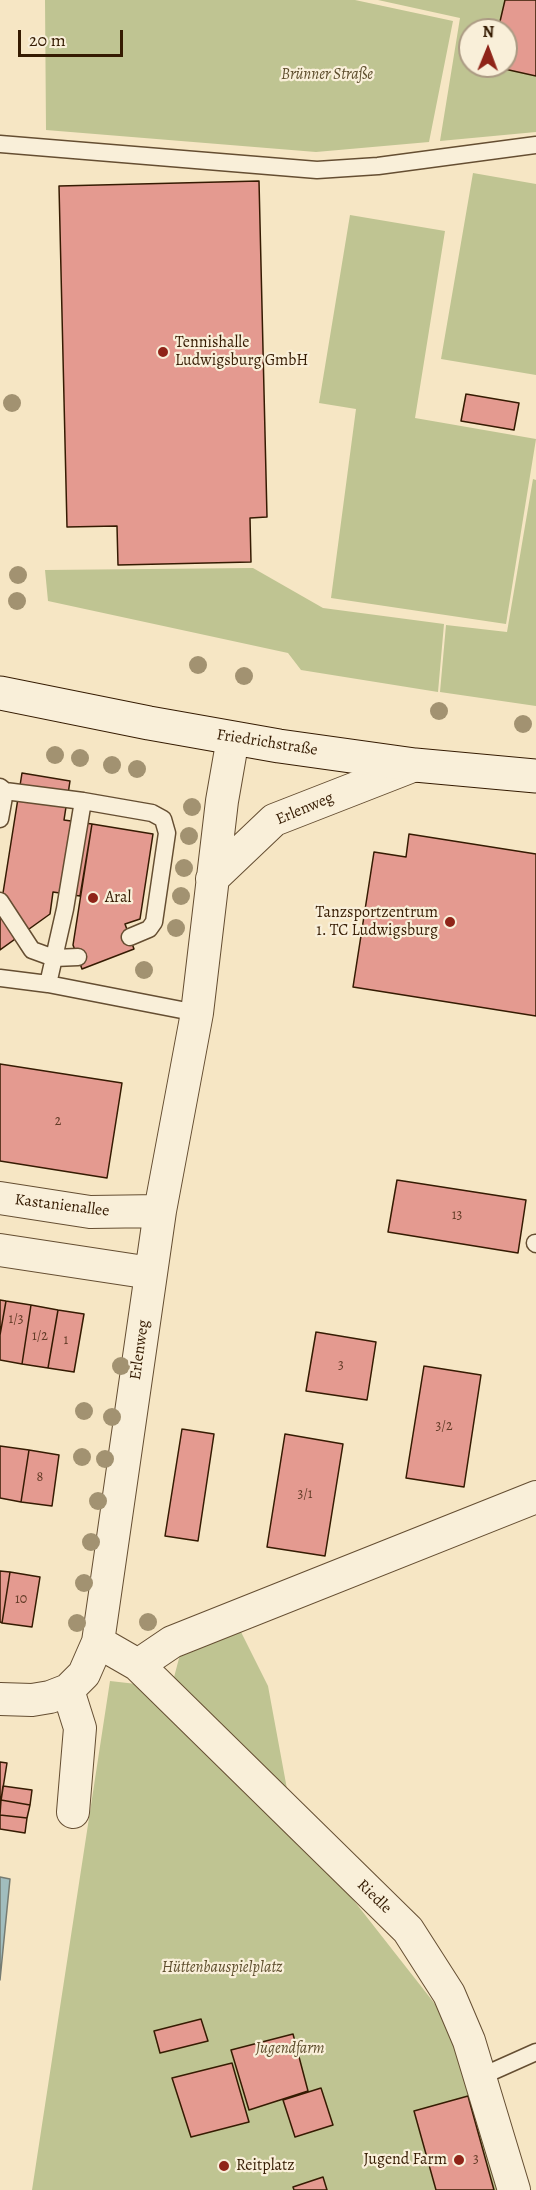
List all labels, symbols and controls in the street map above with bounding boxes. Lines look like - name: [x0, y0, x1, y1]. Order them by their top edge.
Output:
- scale bar: [21, 18, 126, 56]
- north arrow: [458, 18, 518, 78]
- text: N: [482, 21, 494, 43]
- text: 20 m: [29, 28, 66, 52]
- park label: Brünner Straße: [281, 65, 373, 85]
- place label: Tennishalle Ludwigsburg GmbH: [175, 333, 308, 371]
- marker: Tennishalle Ludwigsburg GmbH: [156, 345, 170, 359]
- street label: Friedrichstraße: [215, 726, 319, 760]
- street label: Erlenweg: [273, 788, 337, 830]
- place label: Aral: [105, 888, 131, 908]
- marker: Aral: [86, 891, 100, 905]
- place label: Tanzsportzentrum 1. TC Ludwigsburg: [316, 903, 438, 941]
- marker: Tanzsportzentrum 1. TC Ludwigsburg: [443, 915, 457, 929]
- house number: 2: [55, 1114, 61, 1130]
- street label: Kastanienallee: [14, 1191, 110, 1221]
- house number: 13: [452, 1208, 462, 1224]
- house number: 1/3: [8, 1312, 24, 1328]
- street label: Erlenweg: [126, 1319, 154, 1381]
- house number: 1/2: [32, 1329, 48, 1345]
- house number: 1: [64, 1333, 68, 1349]
- house number: 3: [338, 1358, 344, 1374]
- house number: 3/2: [435, 1419, 453, 1435]
- house number: 8: [37, 1470, 43, 1486]
- house number: 3/1: [297, 1487, 313, 1503]
- house number: 10: [15, 1592, 27, 1608]
- street label: Riedle: [353, 1876, 395, 1918]
- park label: Hüttenbauspielplatz: [162, 1958, 282, 1978]
- park label: Jugendfarm: [255, 2039, 325, 2059]
- place label: Jugend Farm: [363, 2150, 447, 2170]
- house number: 3: [473, 2152, 479, 2168]
- marker: Jugend Farm: [452, 2153, 466, 2167]
- place label: Reitplatz: [236, 2156, 295, 2176]
- marker: Reitplatz: [217, 2159, 231, 2173]

